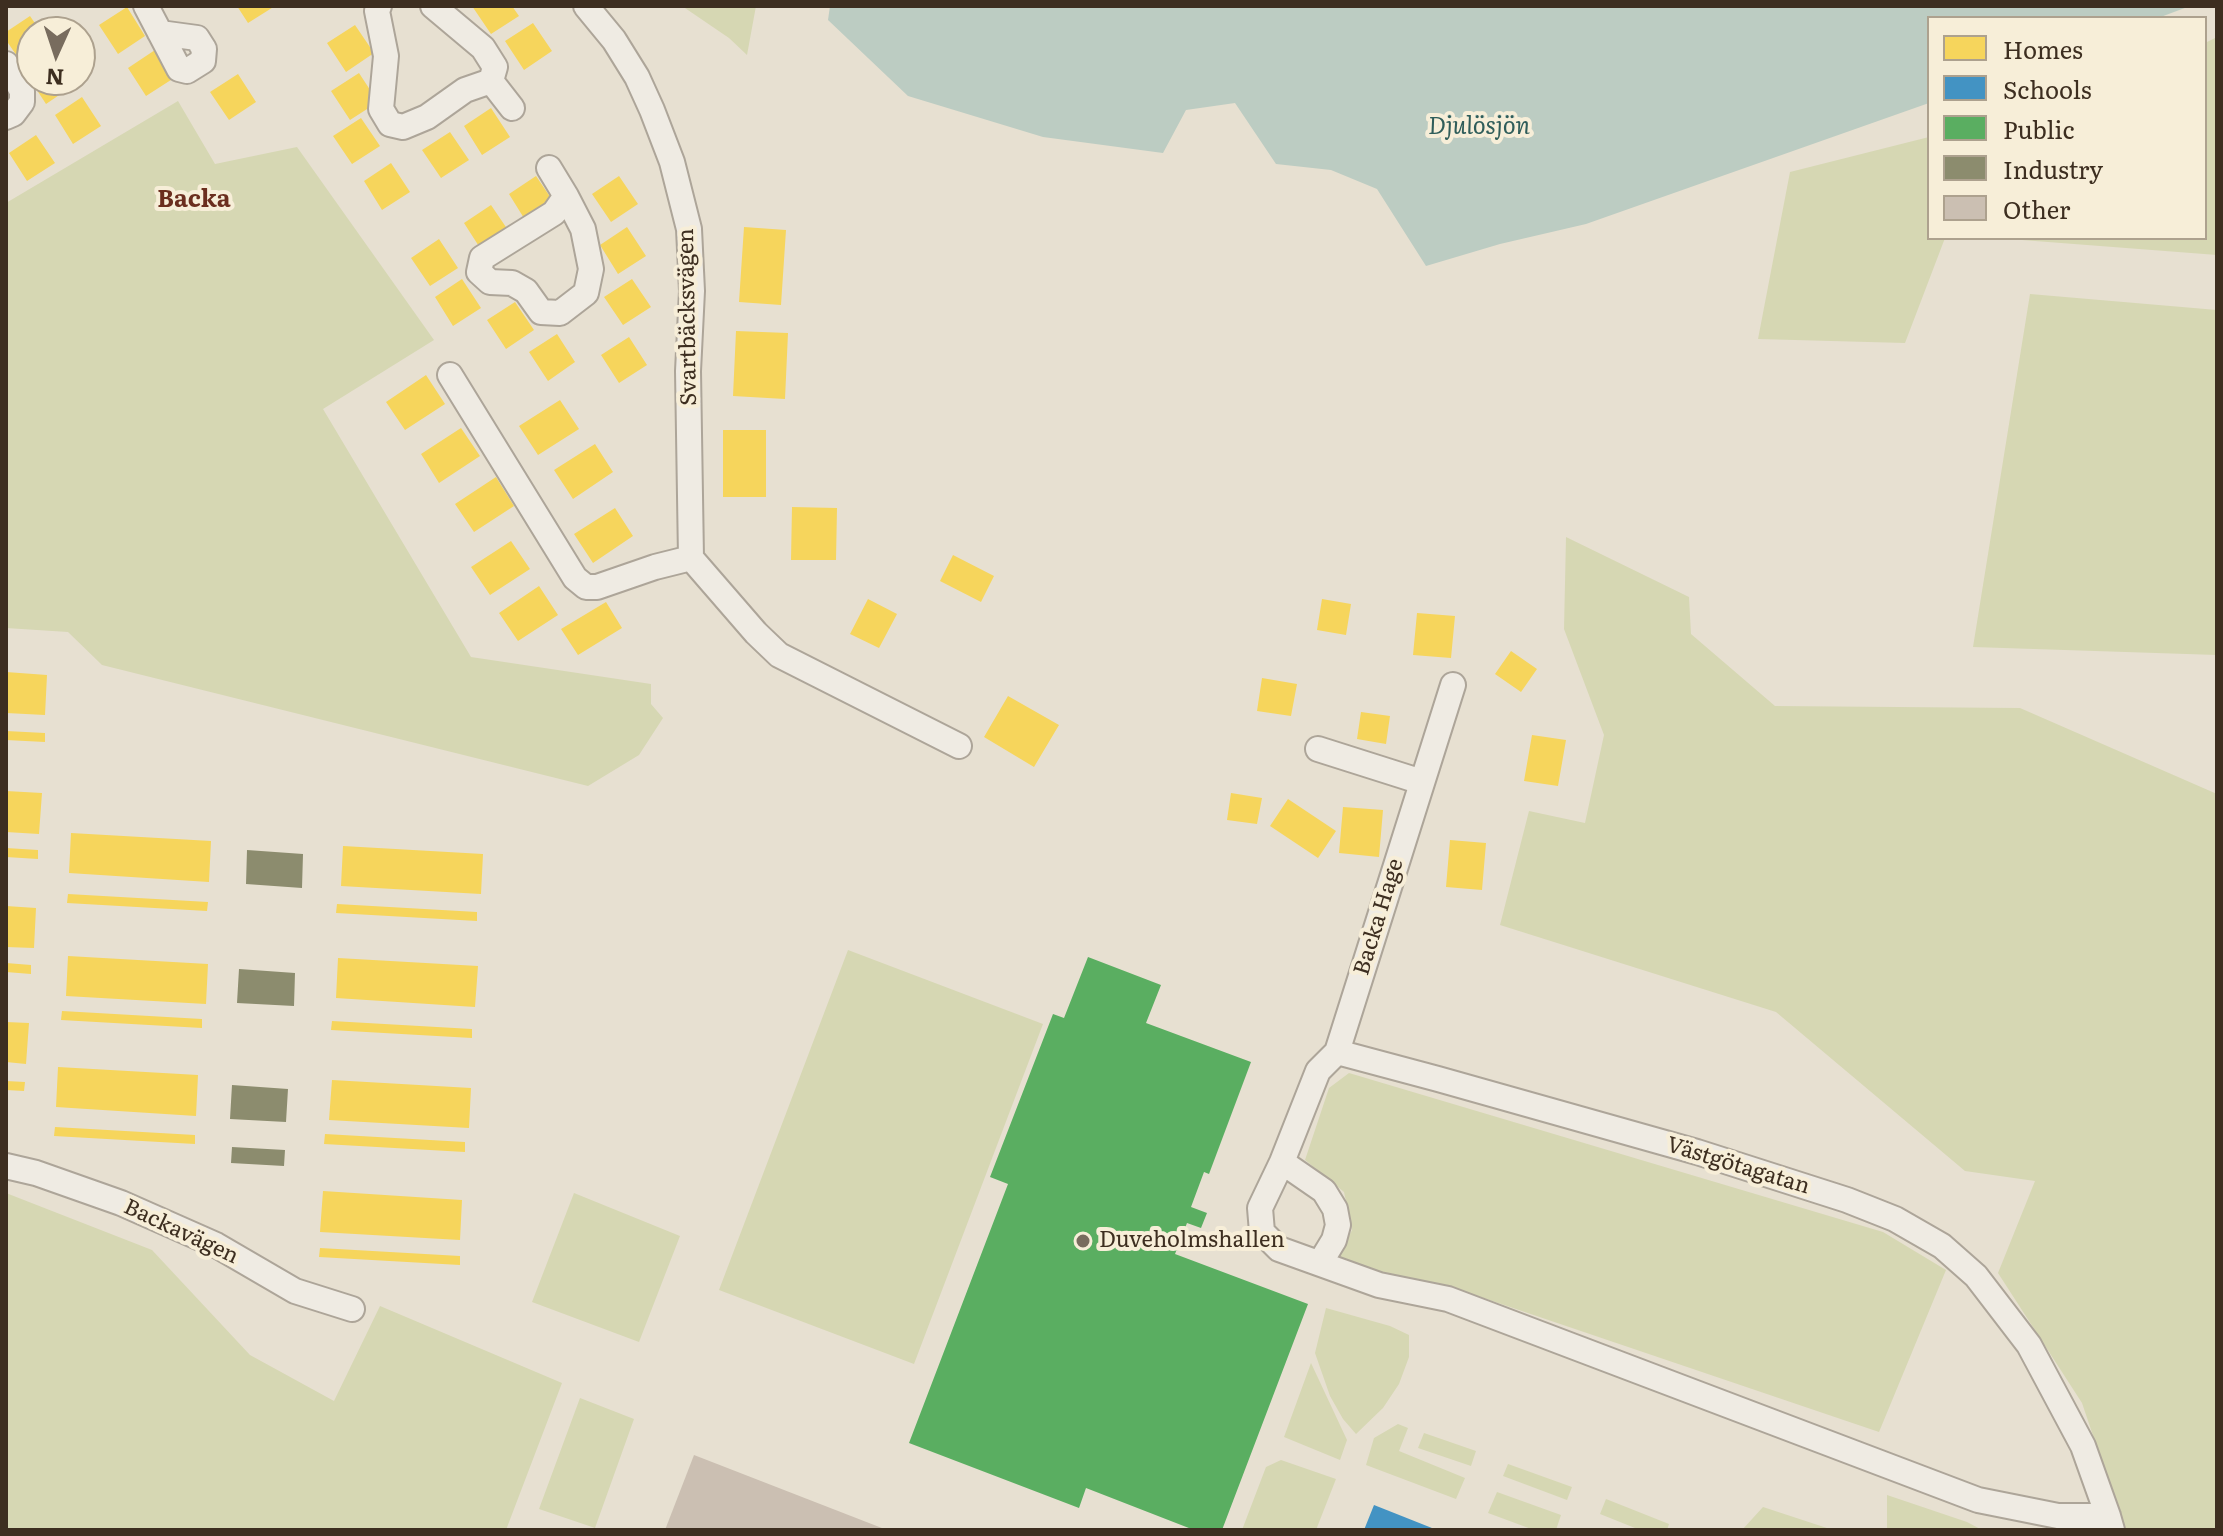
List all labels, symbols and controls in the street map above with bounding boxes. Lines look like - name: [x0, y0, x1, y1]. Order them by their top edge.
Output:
- north arrow: [16, 16, 96, 96]
- legend: [1927, 16, 2207, 240]
- text: Homes: [2003, 31, 2083, 66]
- text: N: [45, 62, 65, 95]
- text: Schools: [2003, 71, 2092, 106]
- text: Public: [2003, 111, 2074, 146]
- water label: Djulösjön: [1428, 113, 1530, 141]
- text: Industry: [2003, 151, 2103, 186]
- district label: Backa: [157, 186, 231, 214]
- text: Other: [2003, 191, 2070, 226]
- street label: Svartbäcksvägen: [673, 228, 703, 406]
- street label: Backa Hage: [1349, 856, 1409, 978]
- street label: Västgötagatan: [1663, 1132, 1813, 1200]
- street label: Backavägen: [119, 1194, 243, 1270]
- place label: Duveholmshallen: [1099, 1228, 1285, 1254]
- marker: Duveholmshallen: [1074, 1232, 1092, 1250]

